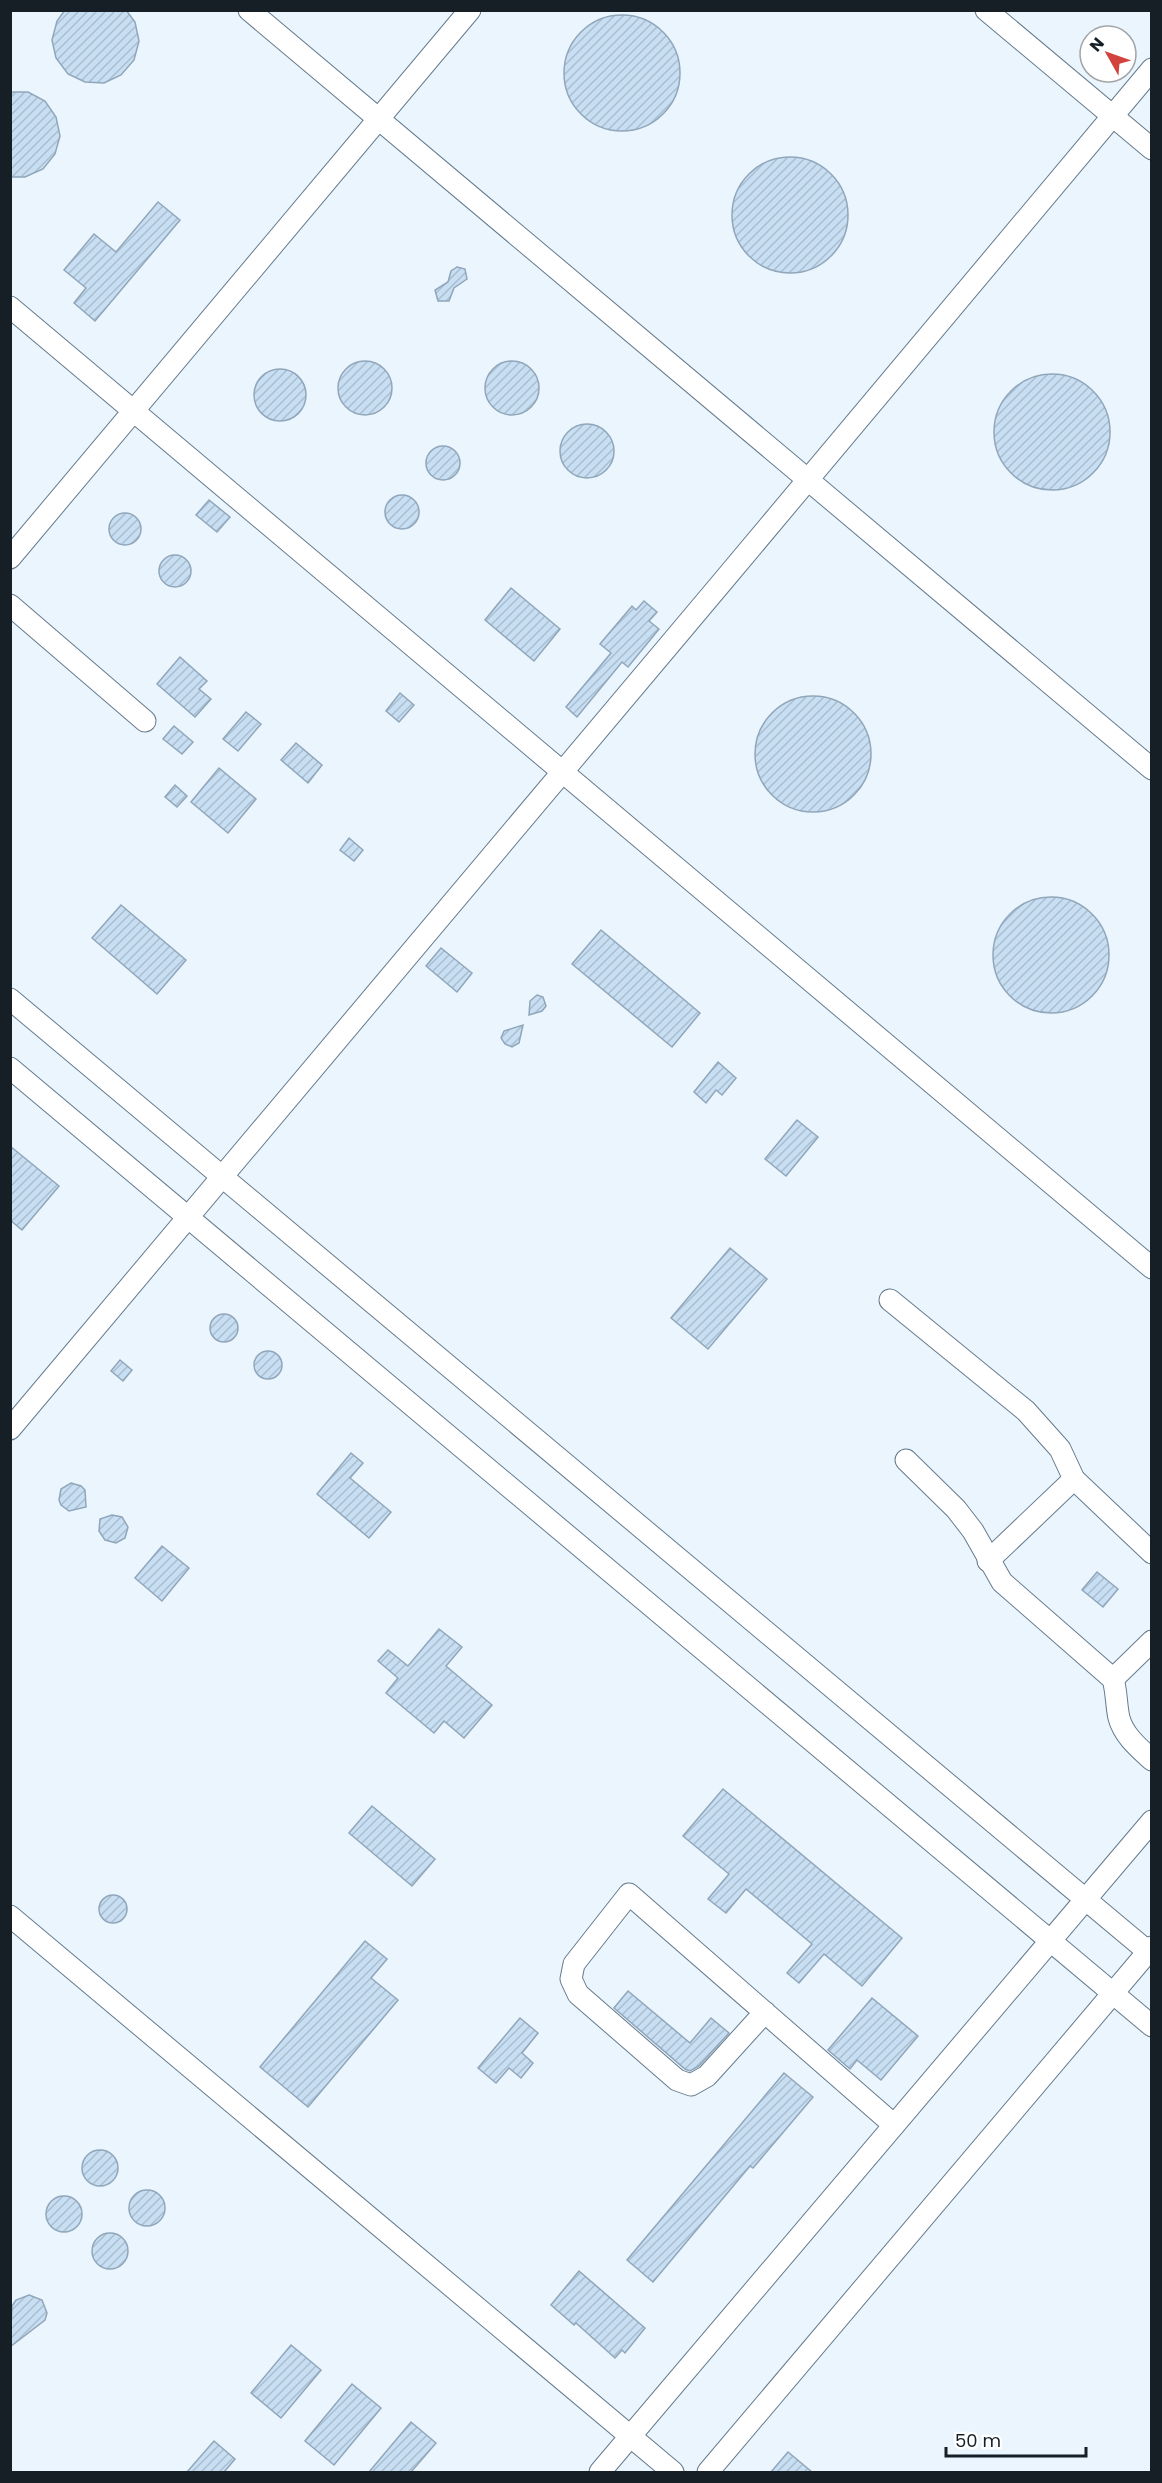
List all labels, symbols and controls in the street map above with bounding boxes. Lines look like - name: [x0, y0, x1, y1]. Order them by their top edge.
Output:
- north arrow: [1078, 24, 1138, 84]
- text: N: [1084, 33, 1110, 57]
- scale bar: [946, 2420, 1086, 2458]
- text: 50 m: [955, 2428, 1001, 2453]

